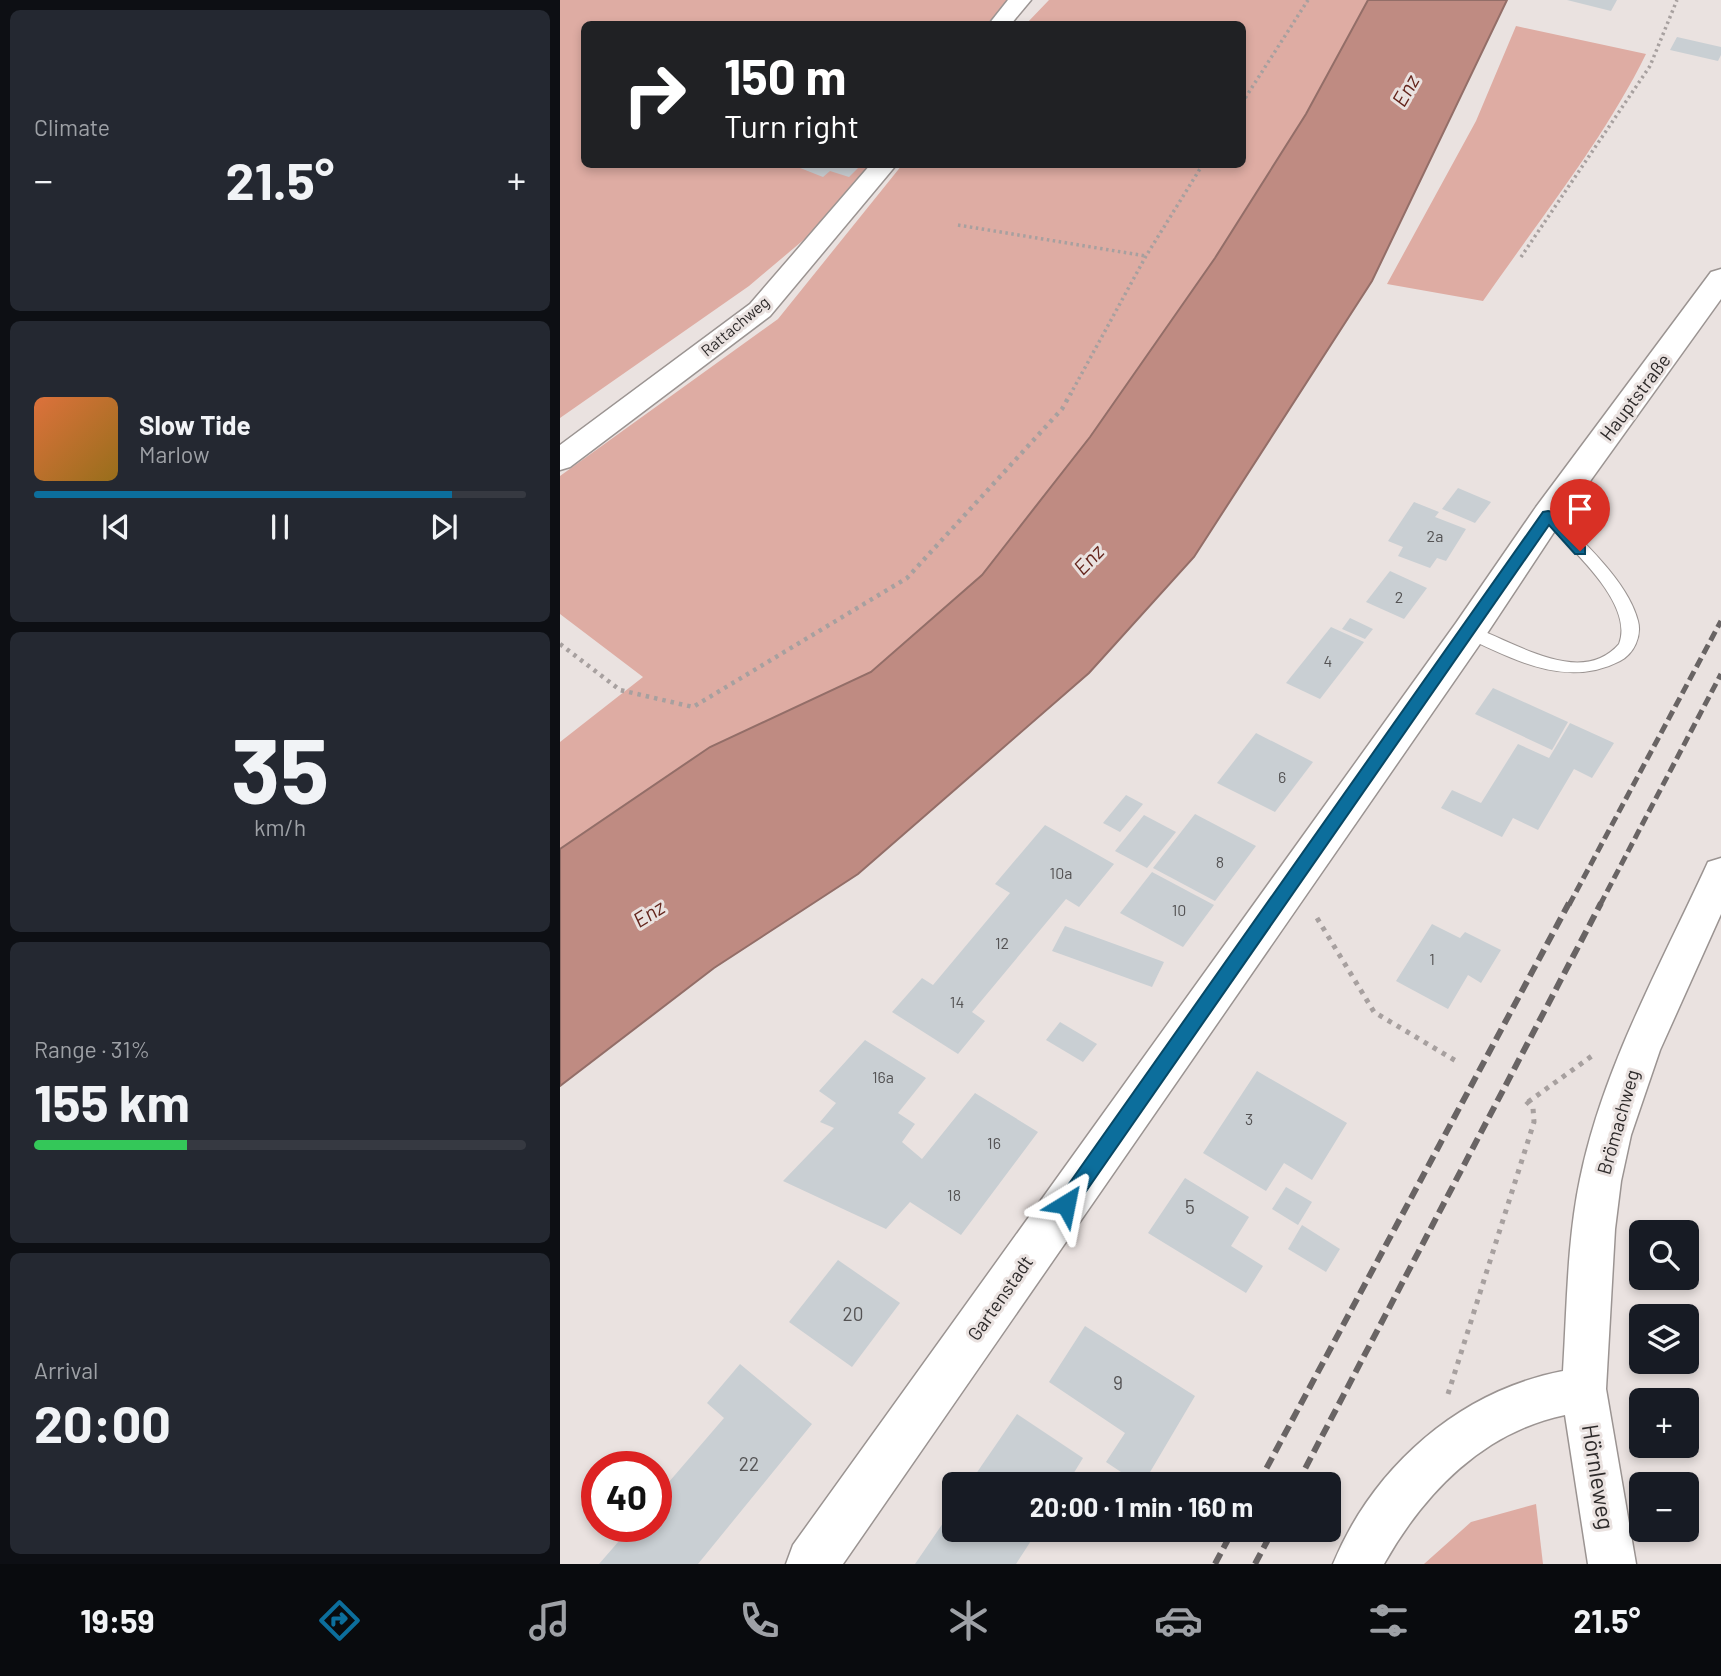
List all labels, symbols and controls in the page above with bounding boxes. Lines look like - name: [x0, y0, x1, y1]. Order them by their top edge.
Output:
- text: 150 m: [724, 46, 846, 105]
- icon: right: [609, 49, 700, 140]
- water label: Enz: [1386, 69, 1424, 111]
- text: Turn right: [724, 106, 859, 144]
- text: Climate: [34, 113, 110, 141]
- text: 21.5°: [226, 148, 334, 210]
- text: −: [34, 156, 53, 202]
- text: +: [507, 156, 526, 202]
- street label: Rattachweg: [697, 292, 773, 360]
- street label: Hauptstraße: [1594, 349, 1675, 445]
- text: Slow Tide: [139, 409, 251, 440]
- text: Marlow: [139, 440, 210, 468]
- pin: [1550, 479, 1610, 551]
- icon: arrive: [1561, 490, 1599, 528]
- icon: previous: [97, 508, 135, 546]
- icon: pause: [261, 508, 299, 546]
- icon: next: [425, 508, 463, 546]
- house number: 2a: [1427, 526, 1443, 545]
- water label: Enz: [1068, 538, 1109, 579]
- house number: 2: [1395, 587, 1403, 606]
- house number: 4: [1324, 651, 1332, 670]
- text: 35: [231, 713, 329, 822]
- house number: 6: [1278, 767, 1286, 786]
- text: km/h: [254, 813, 306, 841]
- house number: 8: [1216, 852, 1224, 871]
- house number: 10a: [1050, 863, 1072, 882]
- water label: Enz: [628, 893, 669, 932]
- house number: 10: [1172, 900, 1186, 919]
- house number: 12: [995, 933, 1009, 952]
- house number: 1: [1429, 949, 1435, 968]
- house number: 14: [950, 992, 964, 1011]
- text: Range · 31%: [34, 1035, 150, 1063]
- house number: 16a: [872, 1067, 894, 1086]
- street label: Brömachweg: [1592, 1067, 1643, 1177]
- text: 155 km: [34, 1070, 190, 1132]
- house number: 3: [1245, 1109, 1253, 1128]
- house number: 16: [987, 1133, 1001, 1152]
- position arrow: [1029, 1167, 1103, 1241]
- house number: 18: [947, 1185, 961, 1204]
- house number: 5: [1185, 1195, 1195, 1218]
- map controls: [1629, 1220, 1699, 1542]
- button: search: [1629, 1220, 1699, 1290]
- street label: Gartenstadt: [962, 1251, 1037, 1345]
- house number: 20: [843, 1302, 863, 1325]
- button: layers: [1629, 1304, 1699, 1374]
- text: Arrival: [34, 1356, 98, 1384]
- house number: 9: [1113, 1371, 1123, 1394]
- button: +: [1629, 1388, 1699, 1458]
- text: 20:00: [34, 1391, 171, 1453]
- street label: Hörnleweg: [1577, 1422, 1621, 1531]
- speed limit sign: 40: [581, 1451, 672, 1542]
- house number: 22: [739, 1452, 759, 1475]
- button: −: [1629, 1472, 1699, 1542]
- text: 20:00 · 1 min · 160 m: [1030, 1491, 1253, 1522]
- icon: directions: [315, 1596, 364, 1645]
- icon: music: [525, 1596, 574, 1645]
- icon: phone: [735, 1596, 784, 1645]
- icon: climate: [944, 1596, 993, 1645]
- icon: car: [1154, 1596, 1203, 1645]
- icon: filters: [1364, 1596, 1413, 1645]
- text: 19:59: [80, 1601, 155, 1639]
- text: 21.5°: [1574, 1601, 1641, 1639]

